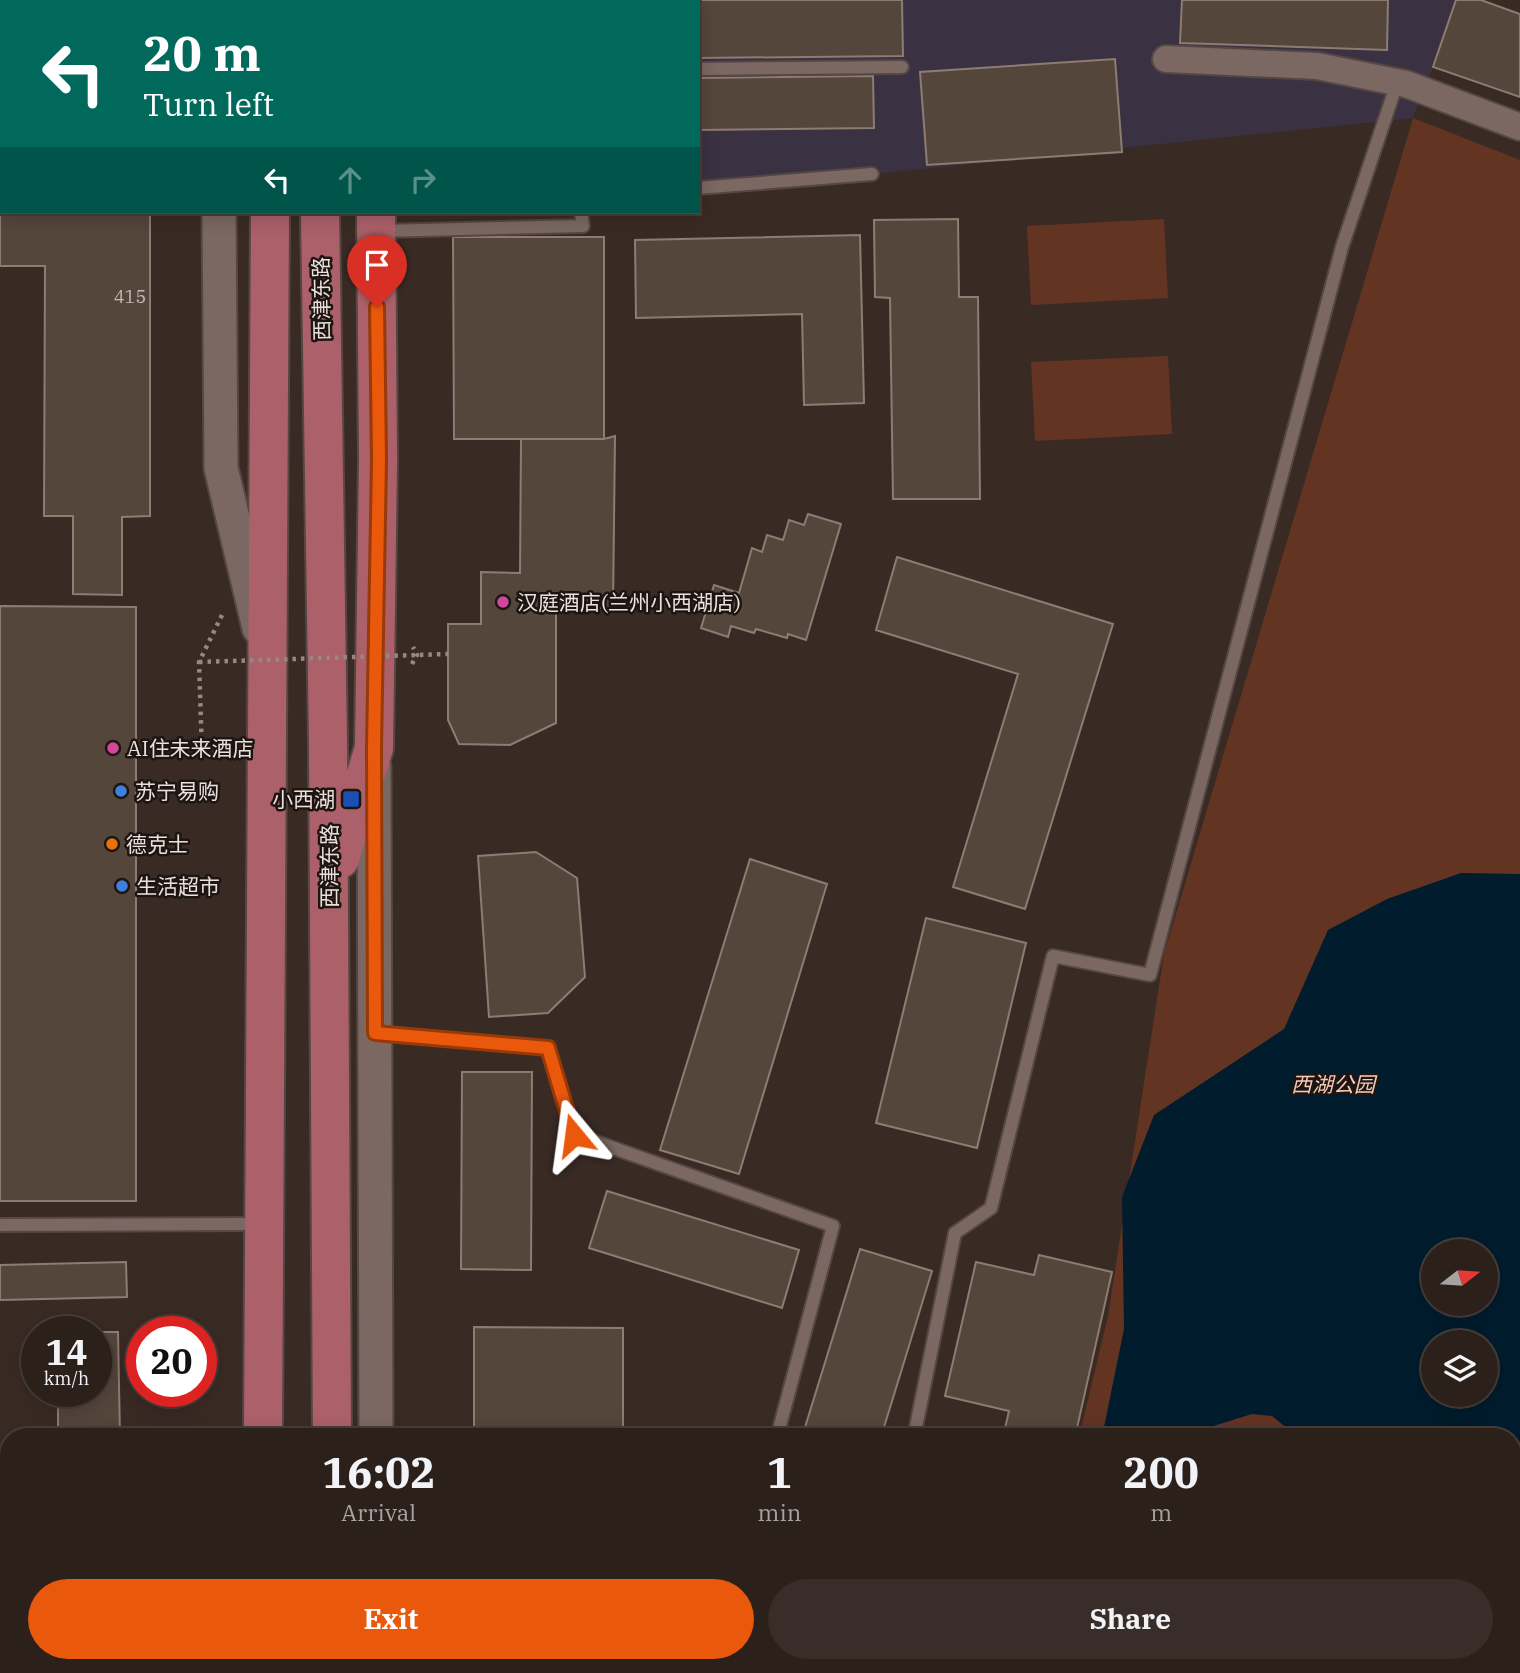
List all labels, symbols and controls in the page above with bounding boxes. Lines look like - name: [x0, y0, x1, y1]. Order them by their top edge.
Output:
- text: 20 m: [143, 21, 261, 84]
- icon: left: [28, 28, 119, 119]
- text: Turn left: [143, 83, 274, 125]
- icon: left: [258, 161, 296, 199]
- icon: ahead: [331, 161, 369, 199]
- icon: right: [404, 161, 442, 199]
- pin: [347, 235, 407, 307]
- icon: arrive: [358, 246, 396, 284]
- street label: 西津东路: [306, 257, 336, 341]
- house number: 415: [114, 285, 146, 308]
- place label: 汉庭酒店(兰州小西湖店): [517, 588, 741, 616]
- marker: 汉庭酒店(兰州小西湖店): [495, 594, 511, 610]
- place label: AI住未来酒店: [127, 734, 254, 762]
- marker: AI住未来酒店: [105, 740, 121, 756]
- place label: 苏宁易购: [135, 777, 219, 805]
- marker: 苏宁易购: [113, 783, 129, 799]
- place label: 小西湖: [272, 785, 335, 813]
- marker: 小西湖: [341, 789, 361, 809]
- street label: 西津东路: [315, 824, 343, 908]
- place label: 德克士: [126, 830, 189, 858]
- marker: 德克士: [104, 836, 120, 852]
- place label: 生活超市: [136, 872, 220, 900]
- marker: 生活超市: [114, 878, 130, 894]
- park label: 西湖公园: [1291, 1070, 1378, 1098]
- position arrow: [537, 1098, 611, 1172]
- north arrow: [1421, 1239, 1498, 1316]
- map controls: [1421, 1239, 1498, 1407]
- speed limit sign: 20: [126, 1316, 217, 1407]
- text: 14: [45, 1329, 88, 1375]
- button: layers: [1421, 1330, 1498, 1407]
- text: km/h: [44, 1367, 89, 1390]
- text: 16:02: [322, 1445, 436, 1500]
- text: 1: [767, 1445, 792, 1500]
- text: 200: [1123, 1445, 1199, 1500]
- text: Arrival: [341, 1497, 416, 1527]
- text: min: [758, 1497, 801, 1527]
- text: m: [1150, 1497, 1172, 1527]
- button: Exit: [28, 1579, 754, 1659]
- button: Share: [768, 1579, 1493, 1659]

